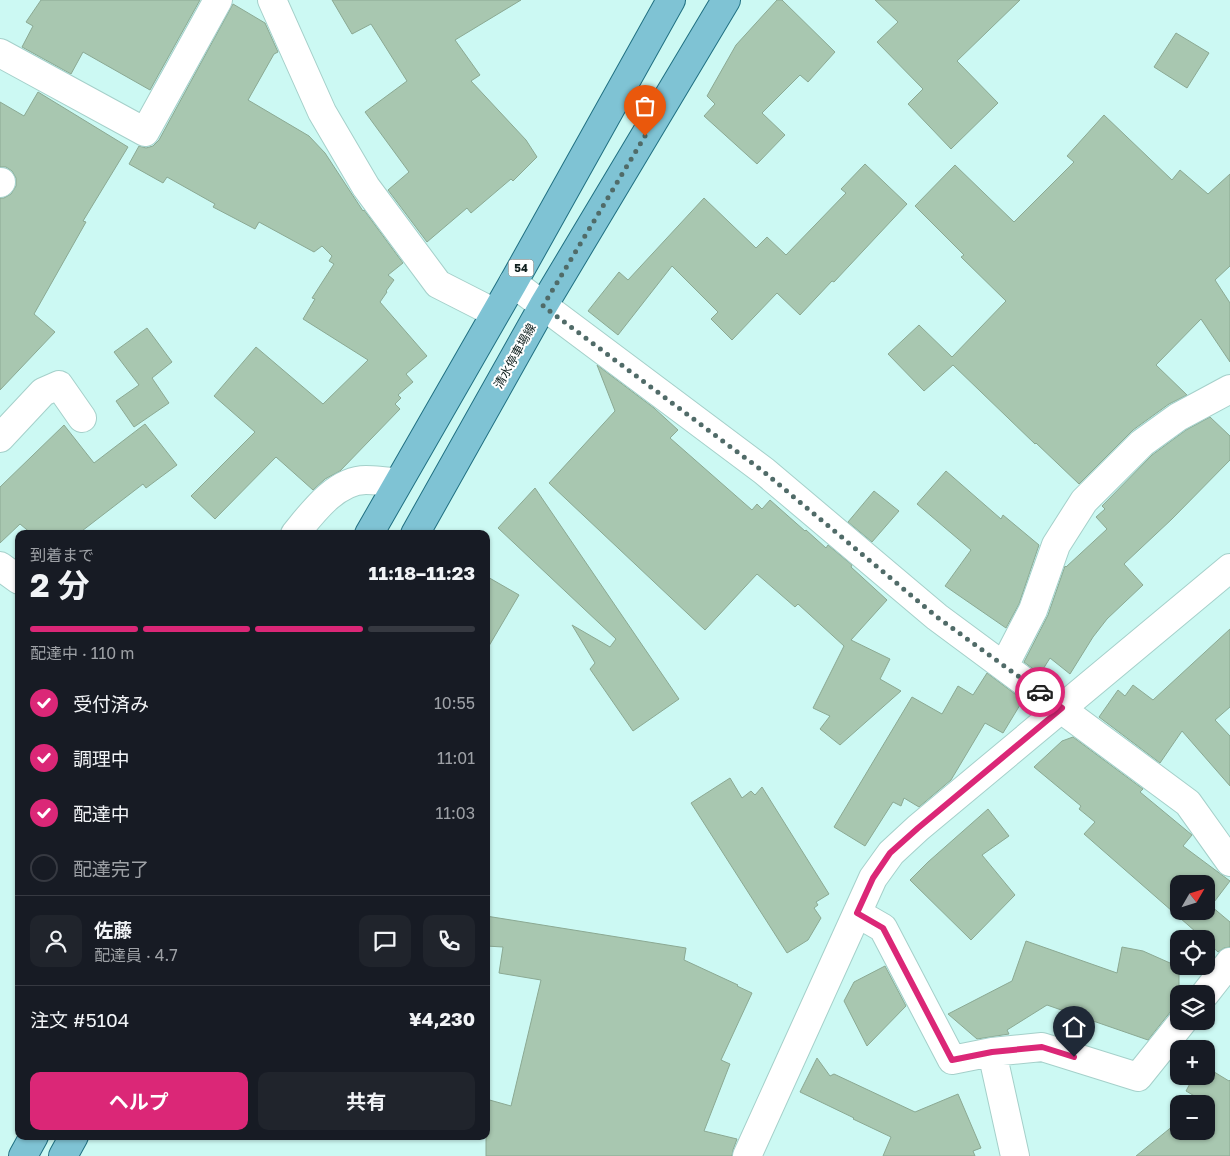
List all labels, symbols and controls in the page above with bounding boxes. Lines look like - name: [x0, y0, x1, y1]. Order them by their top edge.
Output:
- pin: [624, 85, 666, 136]
- icon: bag: [631, 92, 659, 120]
- road number: 54: [508, 260, 534, 276]
- street label: 清水停車場線: [491, 321, 539, 391]
- text: 到着まで: [30, 545, 94, 565]
- text: 11:18–11:23: [369, 561, 475, 584]
- text: 2 分: [30, 566, 90, 604]
- text: 配達中 · 110 m: [30, 643, 134, 663]
- courier: [1015, 667, 1065, 717]
- icon: car: [1026, 678, 1054, 706]
- icon: check: [30, 689, 58, 717]
- text: 受付済み: [73, 692, 149, 715]
- text: 10:55: [434, 693, 475, 713]
- icon: check: [30, 744, 58, 772]
- text: 調理中: [73, 747, 130, 770]
- text: 11:01: [437, 748, 475, 768]
- icon: check: [30, 799, 58, 827]
- text: 配達中: [73, 802, 130, 825]
- text: 11:03: [435, 803, 475, 823]
- text: 配達完了: [73, 857, 149, 880]
- north arrow: [1170, 875, 1215, 920]
- map controls: [1170, 875, 1215, 1140]
- button: person: [30, 915, 82, 967]
- button: chat: [359, 915, 411, 967]
- button: phone: [423, 915, 475, 967]
- text: 佐藤: [94, 918, 132, 941]
- button: locate: [1170, 930, 1215, 975]
- text: 配達員 · 4.7: [94, 945, 178, 965]
- button: layers: [1170, 985, 1215, 1030]
- pin: [1053, 1006, 1095, 1057]
- text: ¥4,230: [409, 1007, 475, 1030]
- text: 注文 #5104: [30, 1008, 129, 1031]
- icon: home: [1060, 1013, 1088, 1041]
- button: +: [1170, 1040, 1215, 1085]
- button: ヘルプ: [30, 1072, 248, 1130]
- button: 共有: [258, 1072, 475, 1130]
- button: −: [1170, 1095, 1215, 1140]

